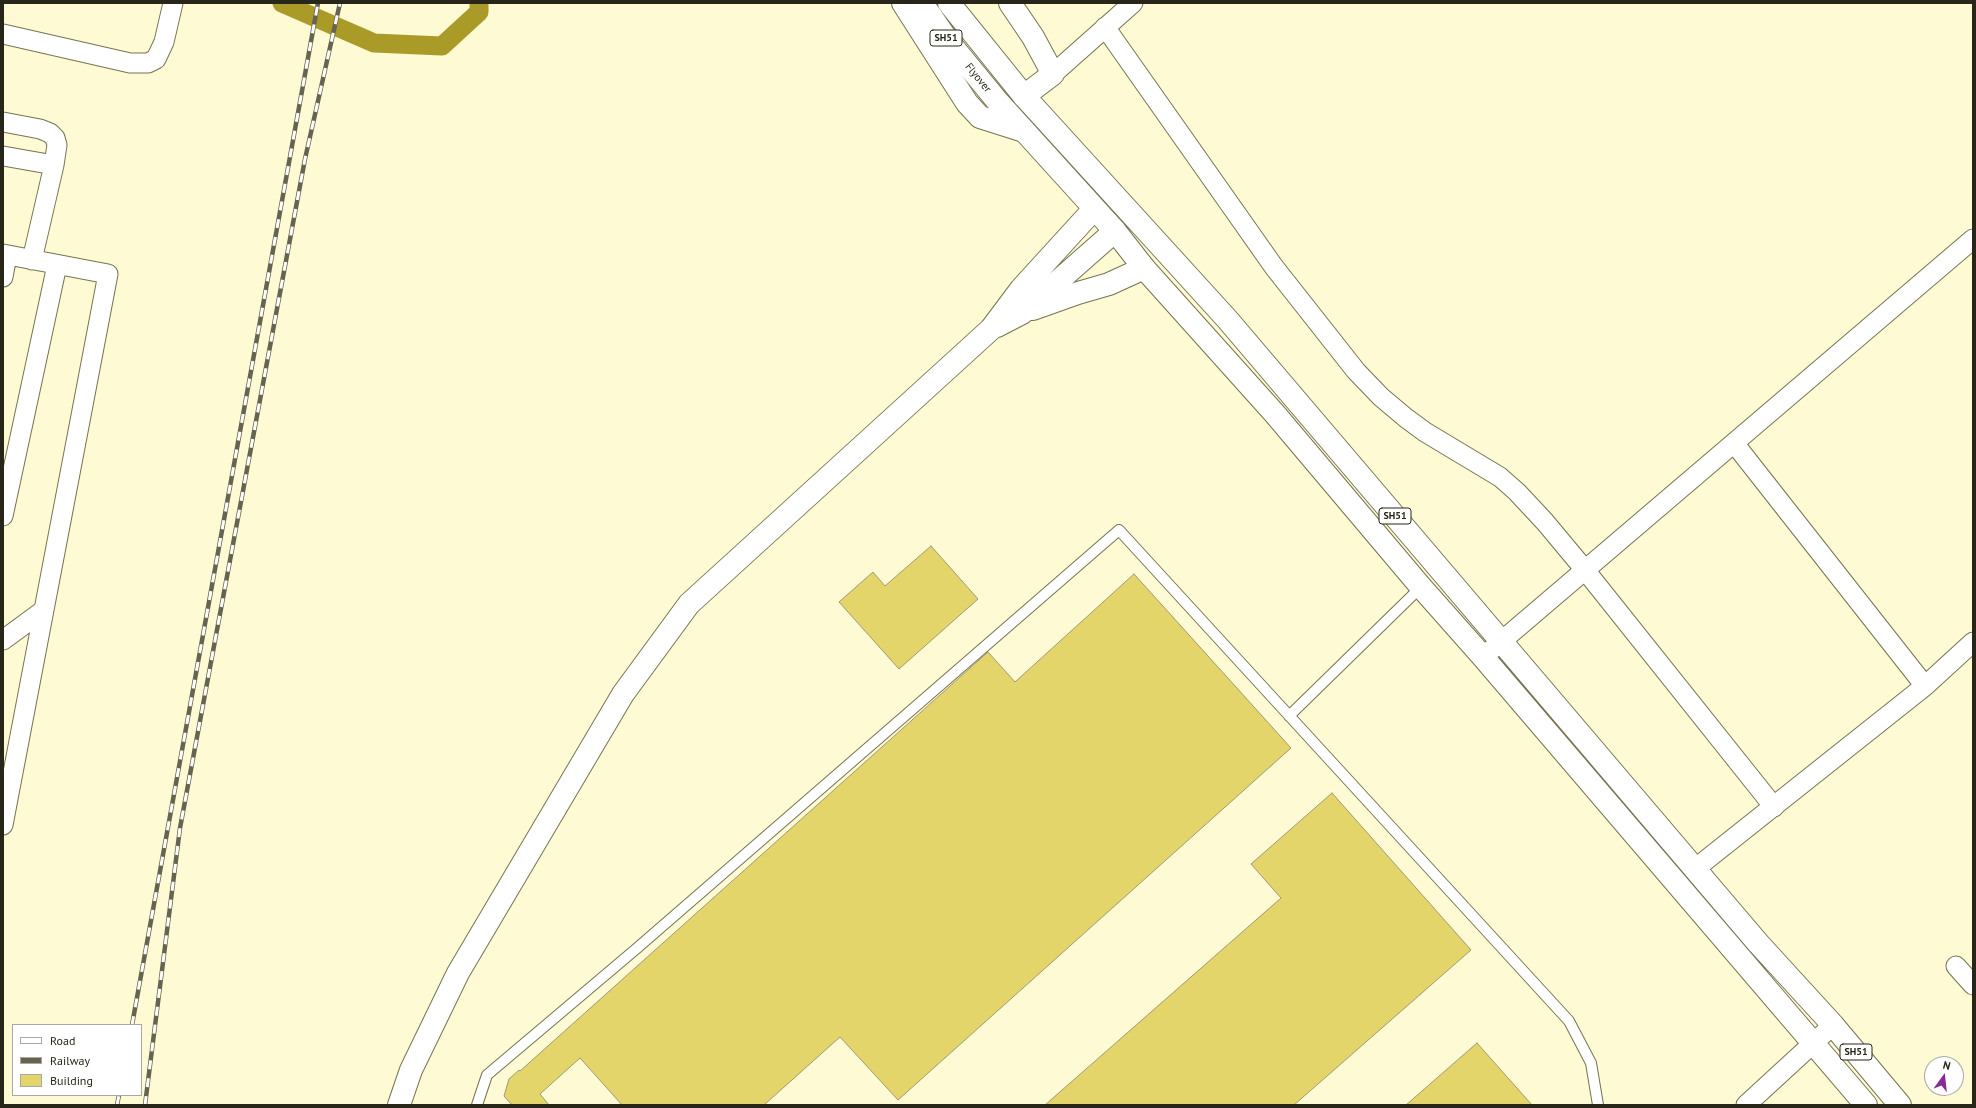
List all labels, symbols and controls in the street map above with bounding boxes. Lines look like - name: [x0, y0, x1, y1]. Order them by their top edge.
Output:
- road number: SH51: [930, 30, 962, 46]
- street label: Flyover: [962, 61, 994, 95]
- road number: SH51: [1379, 508, 1411, 524]
- legend: [12, 1024, 142, 1096]
- text: Road: [50, 1033, 75, 1048]
- road number: SH51: [1840, 1044, 1872, 1060]
- text: Railway: [50, 1053, 90, 1068]
- north arrow: [1924, 1056, 1964, 1096]
- text: N: [1942, 1058, 1952, 1073]
- text: Building: [50, 1073, 93, 1088]

